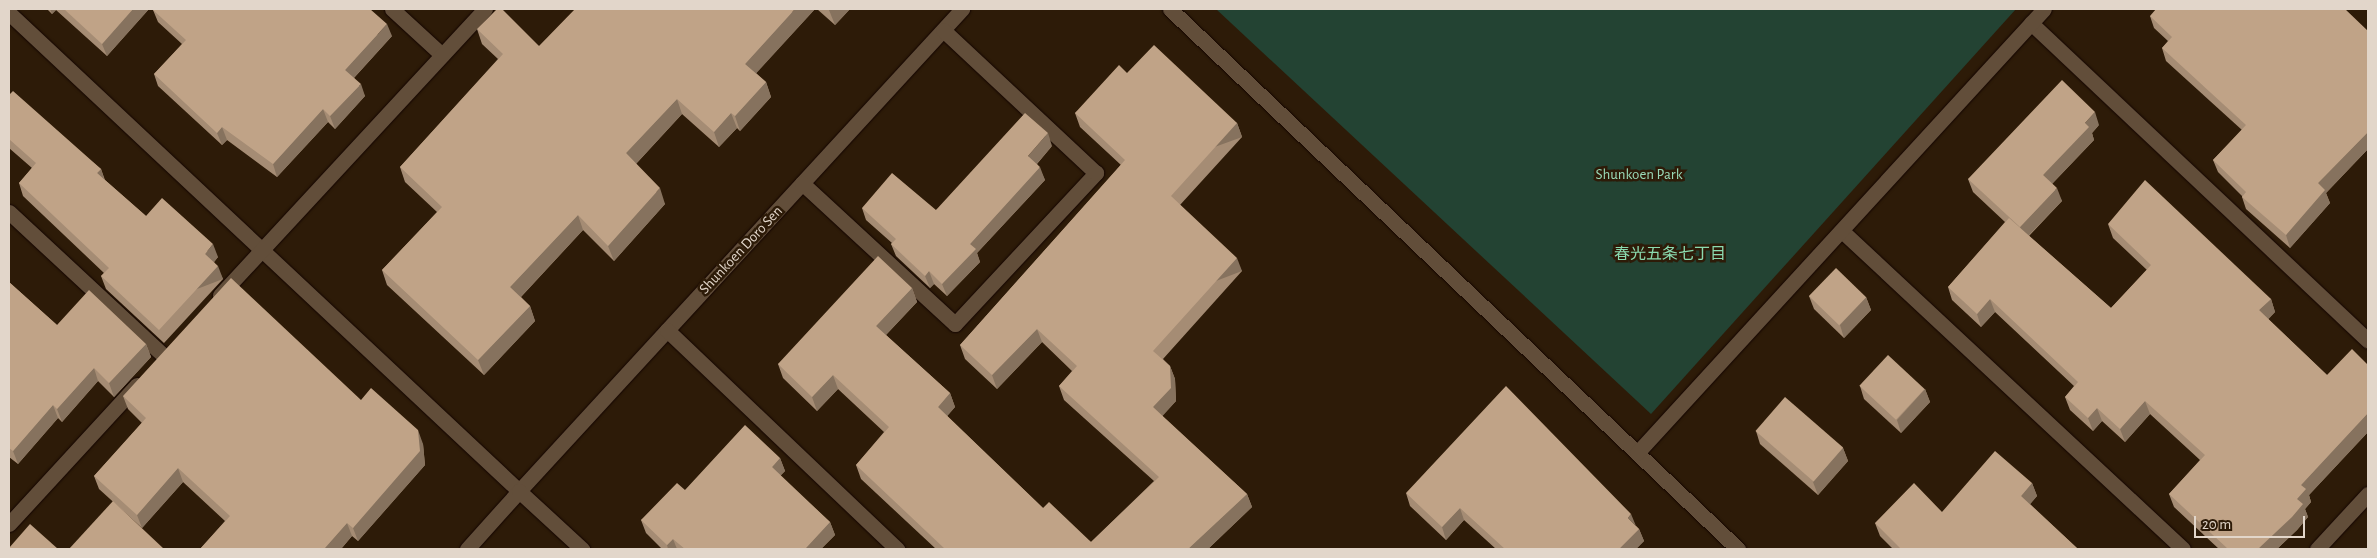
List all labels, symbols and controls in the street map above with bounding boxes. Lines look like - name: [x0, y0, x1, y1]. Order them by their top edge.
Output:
- park label: Shunkoen Park: [1596, 166, 1682, 184]
- street label: Shunkoen Doro Sen: [696, 202, 786, 298]
- district label: 春光五条七丁目: [1614, 244, 1726, 264]
- scale bar: [2197, 506, 2308, 538]
- text: 20 m: [2202, 517, 2231, 532]

